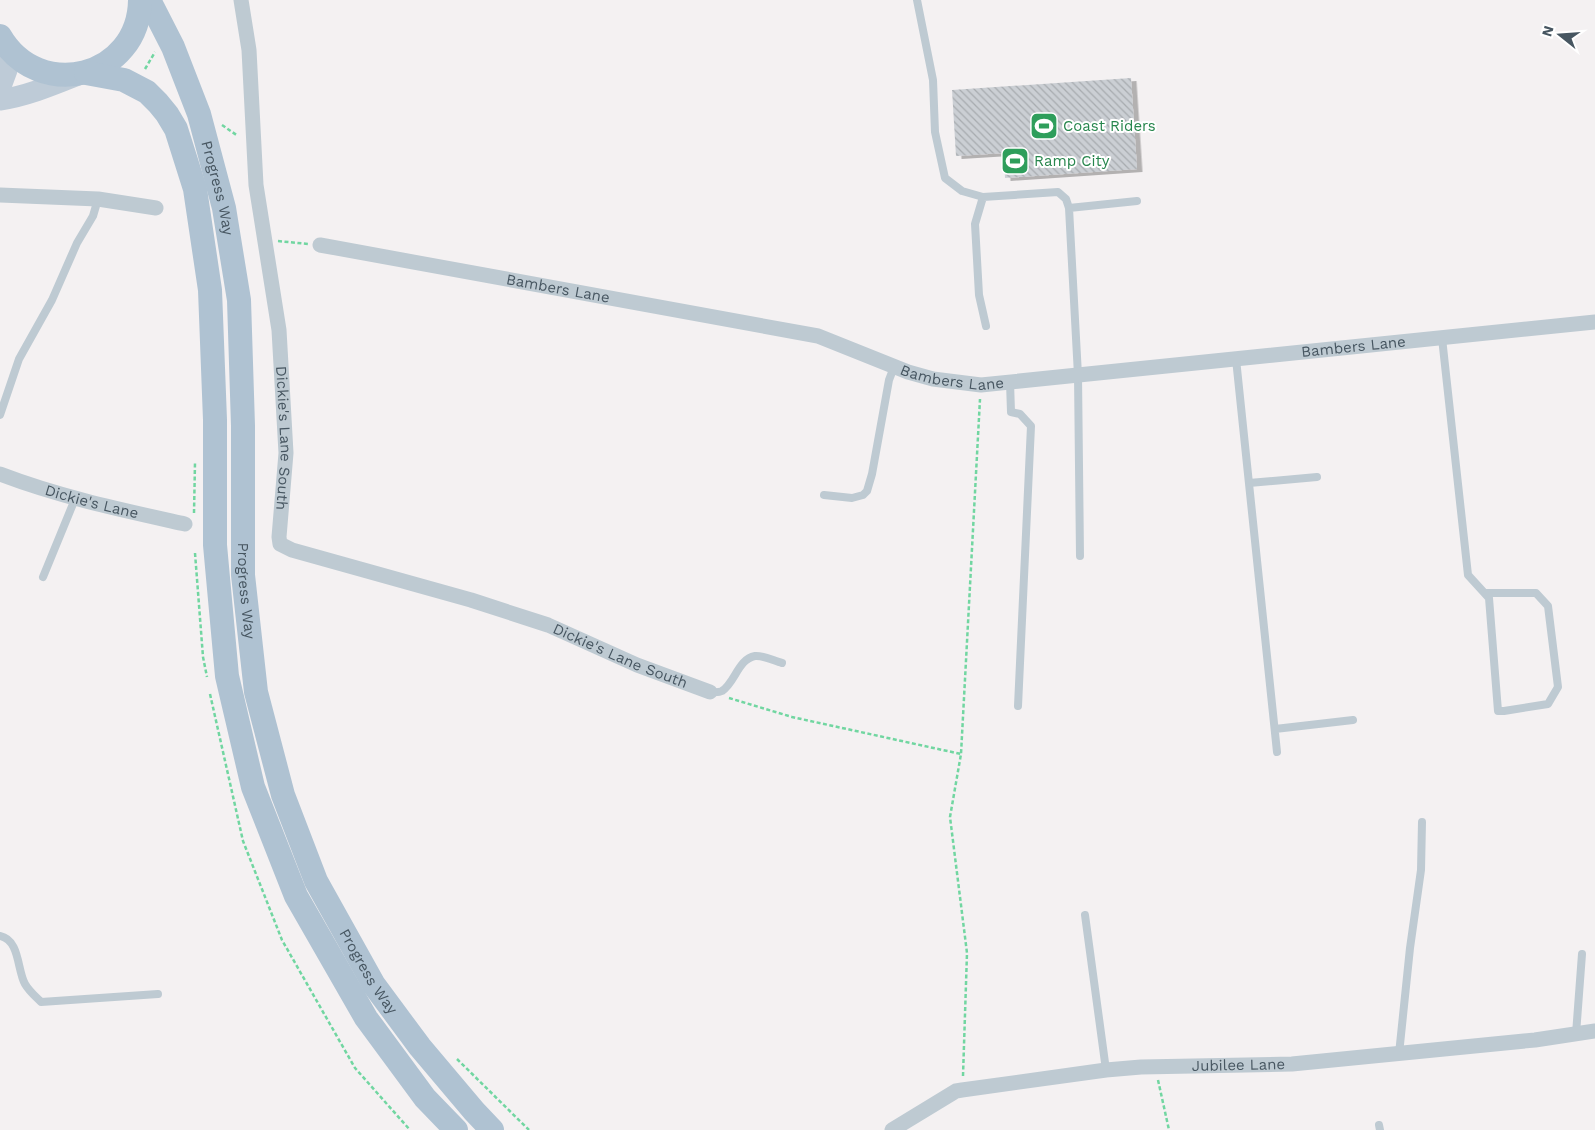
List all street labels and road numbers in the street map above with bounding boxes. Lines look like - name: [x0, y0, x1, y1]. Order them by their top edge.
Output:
- street label: Progress Way: [197, 139, 237, 237]
- street label: Bambers Lane: [505, 270, 611, 307]
- street label: Bambers Lane: [1300, 332, 1407, 361]
- street label: Bambers Lane: [898, 361, 1005, 394]
- street label: Dickie's Lane South: [272, 366, 295, 511]
- street label: Dickie's Lane: [43, 481, 140, 522]
- street label: Progress Way: [234, 542, 259, 640]
- street label: Dickie's Lane South: [550, 619, 690, 692]
- street label: Progress Way: [335, 926, 402, 1018]
- street label: Jubilee Lane: [1192, 1055, 1285, 1075]

